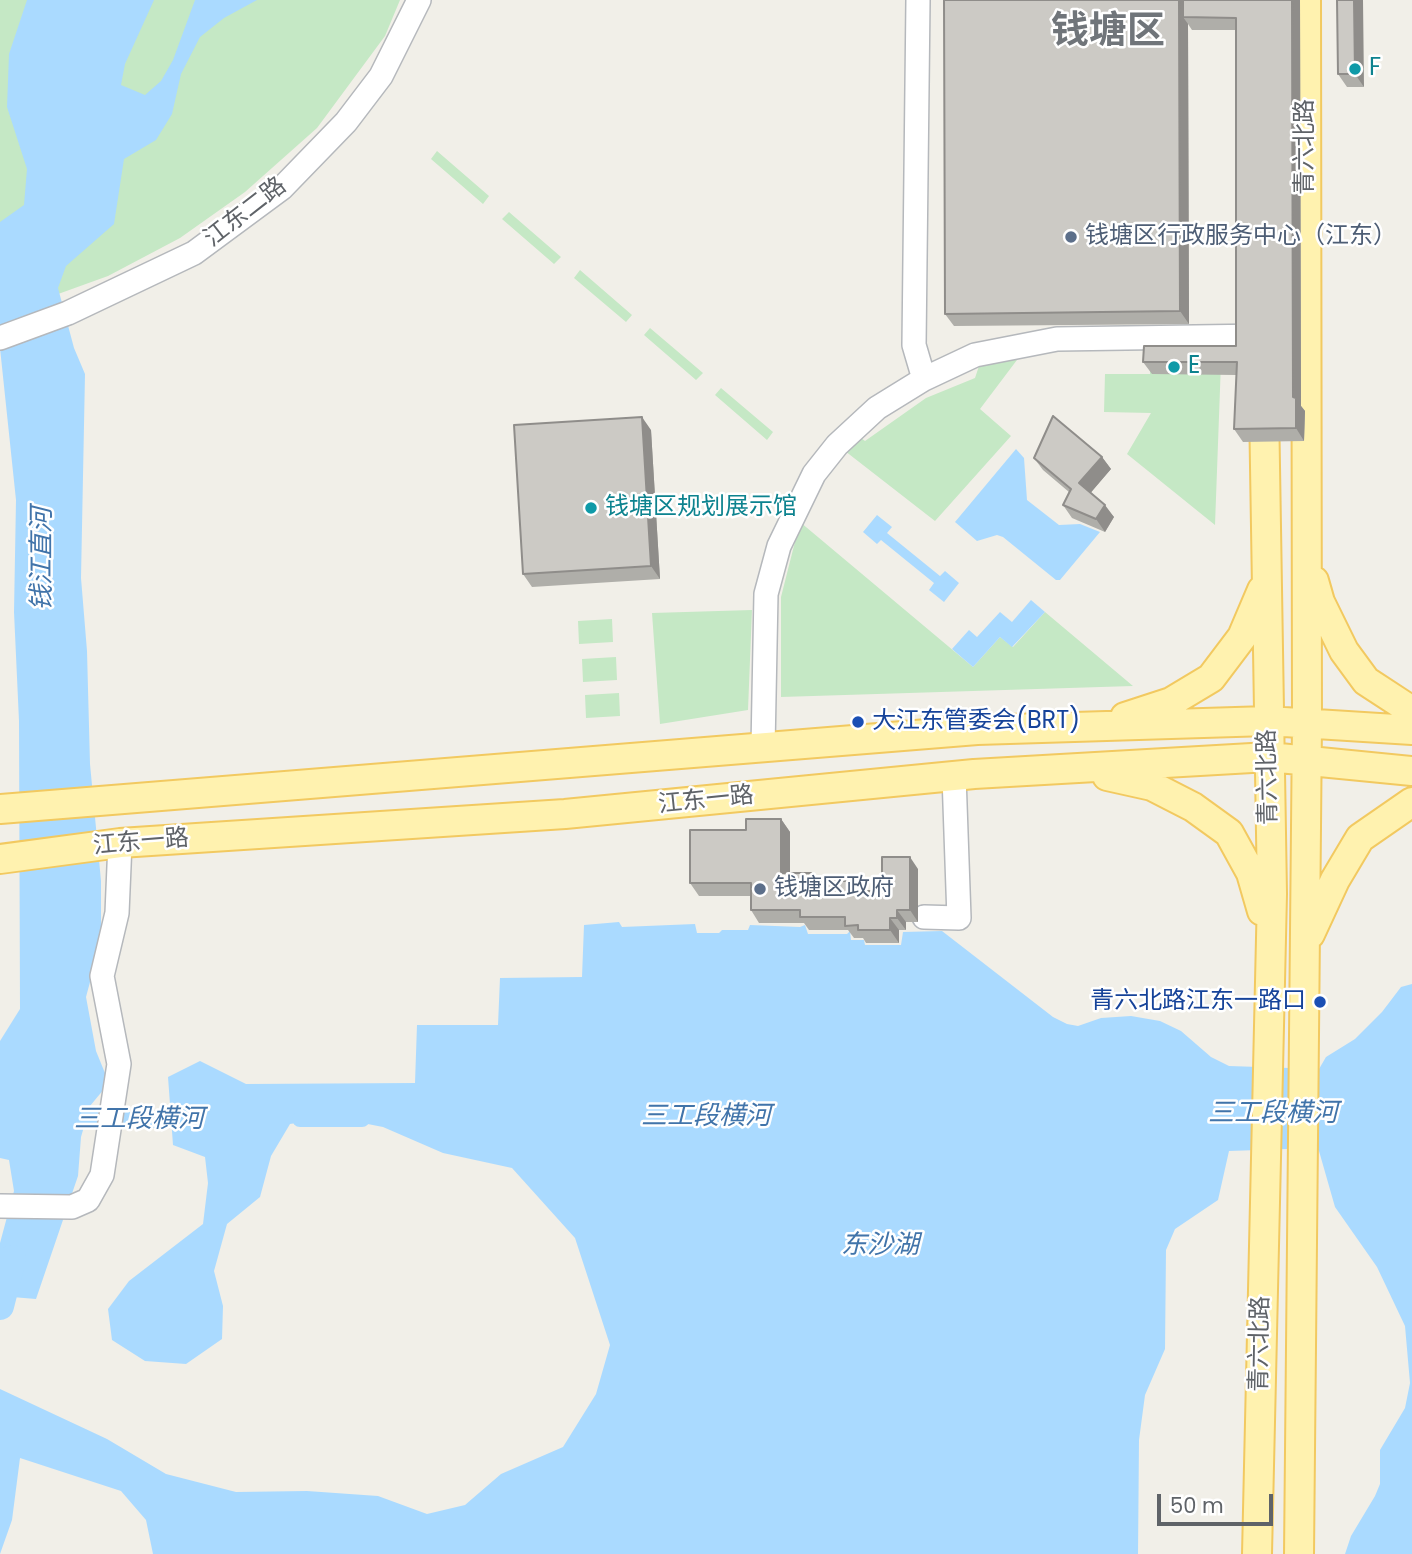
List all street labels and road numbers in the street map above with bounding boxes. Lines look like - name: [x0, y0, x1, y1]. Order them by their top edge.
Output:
- street label: 青六北路: [1292, 99, 1320, 195]
- street label: 江东二路: [199, 172, 293, 254]
- street label: 青六北路: [1254, 729, 1284, 825]
- street label: 江东一路: [657, 782, 755, 820]
- street label: 江东一路: [92, 824, 190, 862]
- street label: 青六北路: [1246, 1296, 1276, 1392]

